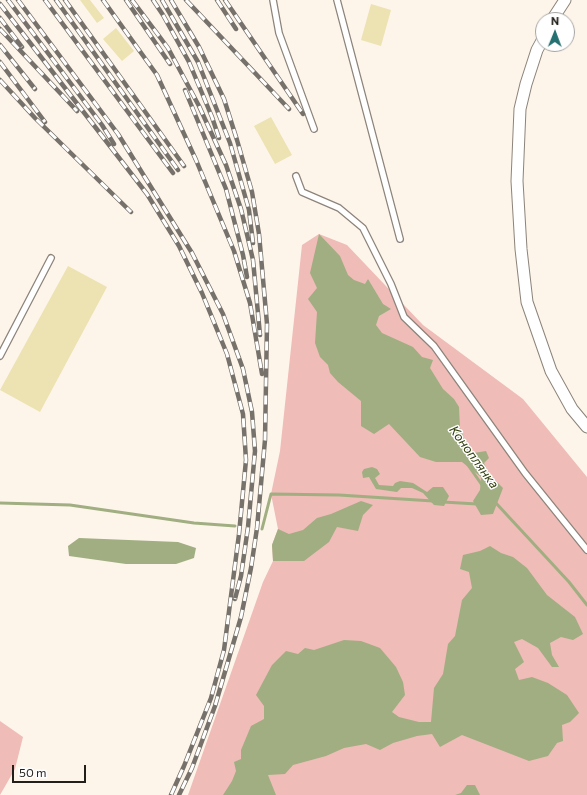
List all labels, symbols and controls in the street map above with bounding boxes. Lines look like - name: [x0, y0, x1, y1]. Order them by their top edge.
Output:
- north arrow: [535, 12, 575, 52]
- text: N: [551, 14, 559, 27]
- water label: Коноплянка: [446, 423, 502, 491]
- scale bar: [14, 757, 88, 783]
- text: 50 m: [19, 765, 47, 779]

